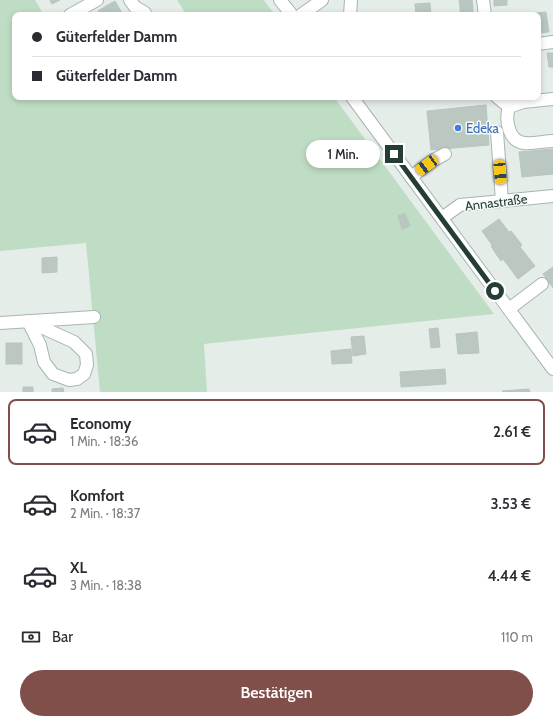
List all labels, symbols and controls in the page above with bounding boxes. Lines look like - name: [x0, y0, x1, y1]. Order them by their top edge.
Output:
- text: Güterfelder Damm: [56, 28, 177, 46]
- text: Güterfelder Damm: [56, 67, 177, 85]
- place label: Edeka: [466, 120, 500, 136]
- marker: Edeka: [453, 123, 463, 133]
- callout: 1 Min.: [306, 140, 380, 168]
- route end: [385, 145, 403, 163]
- text: 1 Min.: [327, 146, 359, 162]
- car: [414, 153, 440, 177]
- car: [493, 160, 507, 184]
- street label: Annastraße: [464, 190, 529, 214]
- route start: [486, 282, 504, 300]
- icon: car: [22, 414, 58, 450]
- text: Economy: [70, 415, 131, 433]
- text: 2.61 €: [493, 423, 531, 441]
- text: 1 Min. · 18:36: [70, 433, 139, 449]
- icon: car: [22, 486, 58, 522]
- text: Komfort: [70, 487, 124, 505]
- text: 3.53 €: [490, 495, 531, 513]
- text: 2 Min. · 18:37: [70, 505, 140, 521]
- icon: car: [22, 558, 58, 594]
- text: XL: [70, 559, 87, 577]
- text: 4.44 €: [488, 567, 531, 585]
- text: 3 Min. · 18:38: [70, 577, 142, 593]
- icon: cash: [20, 626, 42, 648]
- text: Bar: [52, 628, 73, 646]
- text: 110 m: [501, 629, 533, 645]
- button: Bestätigen: [20, 670, 533, 716]

